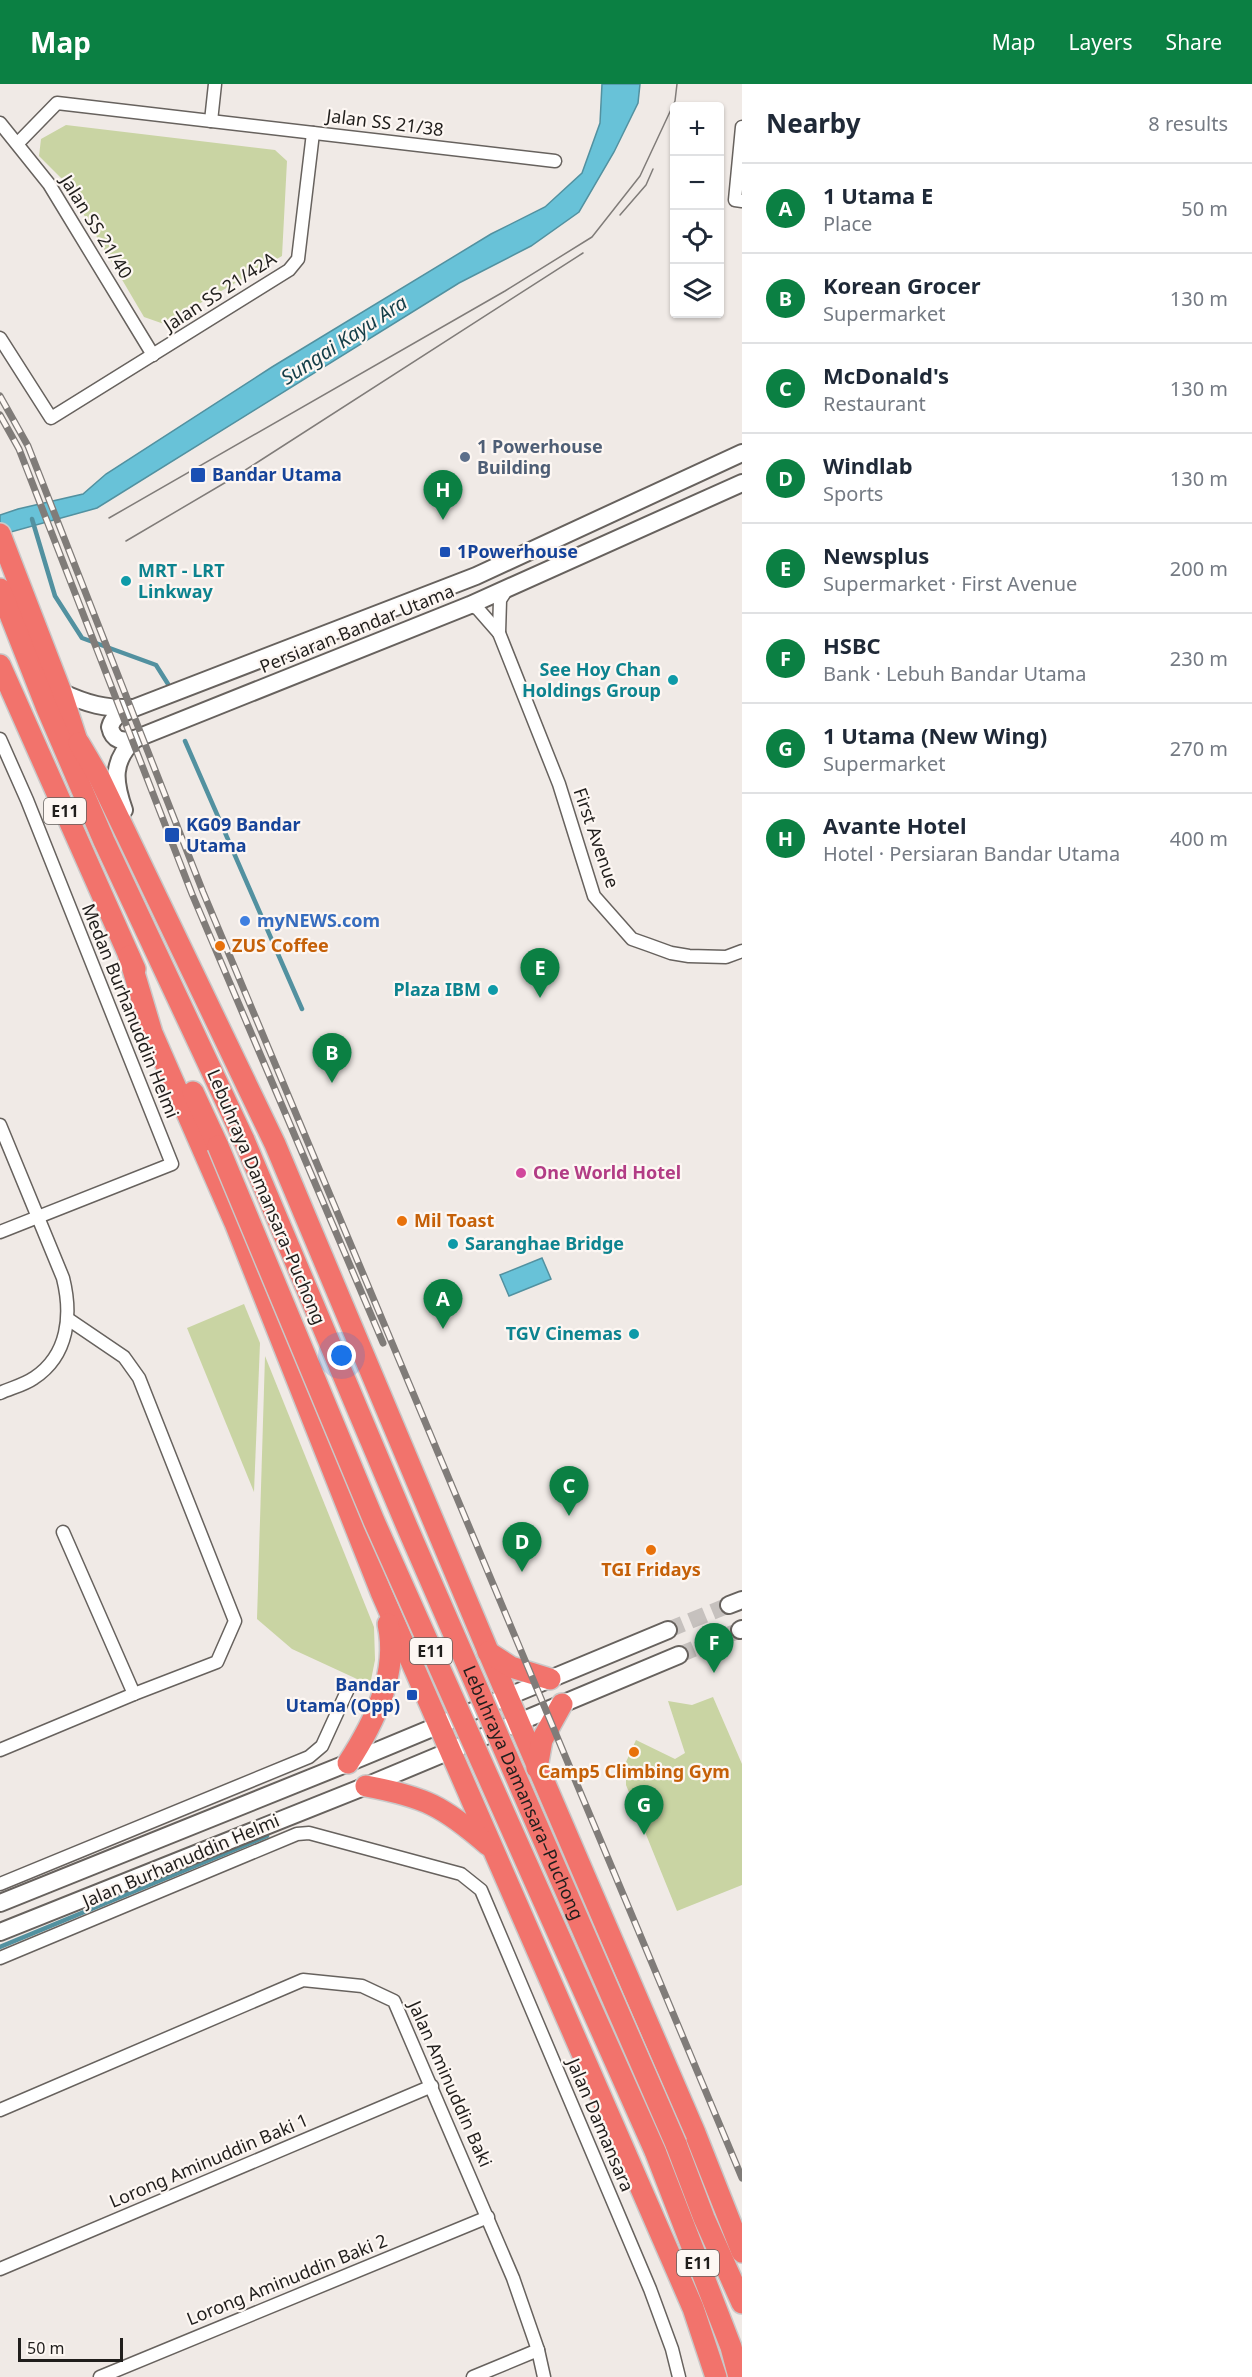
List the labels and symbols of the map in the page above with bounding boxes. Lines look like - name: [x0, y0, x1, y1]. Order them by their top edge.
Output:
- street label: Jalan SS 21/38: [323, 103, 445, 141]
- street label: Jalan SS 21/40: [54, 168, 138, 283]
- street label: Jalan SS 21/42A: [157, 246, 281, 338]
- water label: Sungai Kayu Ara: [275, 289, 412, 391]
- place label: 1 Powerhouse Building: [477, 434, 603, 479]
- marker: 1 Powerhouse Building: [458, 450, 472, 464]
- place label: Bandar Utama: [212, 462, 342, 486]
- marker: Bandar Utama: [189, 466, 207, 484]
- pin: H: [424, 470, 462, 520]
- place label: 1Powerhouse: [457, 539, 578, 563]
- marker: 1Powerhouse: [438, 545, 452, 559]
- place label: MRT - LRT Linkway: [138, 558, 225, 603]
- marker: MRT - LRT Linkway: [119, 574, 133, 588]
- street label: Persiaran Bandar Utama: [256, 578, 457, 678]
- place label: See Hoy Chan Holdings Group: [522, 657, 661, 702]
- marker: See Hoy Chan Holdings Group: [666, 673, 680, 687]
- street label: First Avenue: [569, 784, 625, 891]
- road number: E11: [44, 798, 86, 824]
- place label: KG09 Bandar Utama: [186, 812, 301, 857]
- marker: KG09 Bandar Utama: [163, 826, 181, 844]
- street label: Medan Burhanuddin Helmi: [77, 900, 185, 1121]
- place label: myNEWS.com: [257, 908, 380, 932]
- marker: myNEWS.com: [238, 914, 252, 928]
- place label: ZUS Coffee: [232, 933, 329, 957]
- marker: ZUS Coffee: [213, 939, 227, 953]
- pin: E: [520, 948, 560, 998]
- place label: Plaza IBM: [393, 977, 481, 1001]
- marker: Plaza IBM: [486, 983, 500, 997]
- pin: B: [312, 1034, 352, 1083]
- street label: Lebuhraya Damansara–Puchong: [202, 1065, 332, 1328]
- place label: One World Hotel: [533, 1160, 681, 1184]
- marker: One World Hotel: [514, 1166, 528, 1180]
- place label: Mil Toast: [414, 1208, 495, 1232]
- marker: Mil Toast: [395, 1214, 409, 1228]
- place label: Saranghae Bridge: [465, 1231, 624, 1255]
- marker: Saranghae Bridge: [446, 1237, 460, 1251]
- pin: A: [424, 1280, 462, 1329]
- place label: TGV Cinemas: [506, 1321, 622, 1345]
- marker: TGV Cinemas: [627, 1327, 641, 1341]
- your location: [327, 1341, 356, 1370]
- pin: C: [550, 1466, 588, 1516]
- pin: D: [502, 1522, 542, 1572]
- marker: TGI Fridays: [644, 1543, 658, 1557]
- place label: TGI Fridays: [601, 1557, 701, 1581]
- pin: F: [694, 1624, 734, 1673]
- road number: E11: [410, 1638, 452, 1664]
- street label: Lebuhraya Damansara–Puchong: [458, 1662, 590, 1923]
- place label: Bandar Utama (Opp): [286, 1672, 400, 1717]
- marker: Bandar Utama (Opp): [405, 1688, 419, 1702]
- marker: Camp5 Climbing Gym: [627, 1745, 641, 1759]
- place label: Camp5 Climbing Gym: [538, 1759, 730, 1783]
- pin: G: [624, 1786, 664, 1835]
- street label: Jalan Burhanuddin Helmi: [77, 1808, 283, 1913]
- street label: Jalan Aminuddin Baki: [403, 1995, 498, 2170]
- street label: Jalan Damansara: [561, 2052, 640, 2195]
- street label: Lorong Aminuddin Baki 1: [105, 2107, 312, 2213]
- street label: Lorong Aminuddin Baki 2: [183, 2228, 390, 2330]
- road number: E11: [677, 2250, 719, 2276]
- scale bar: [18, 2335, 123, 2362]

